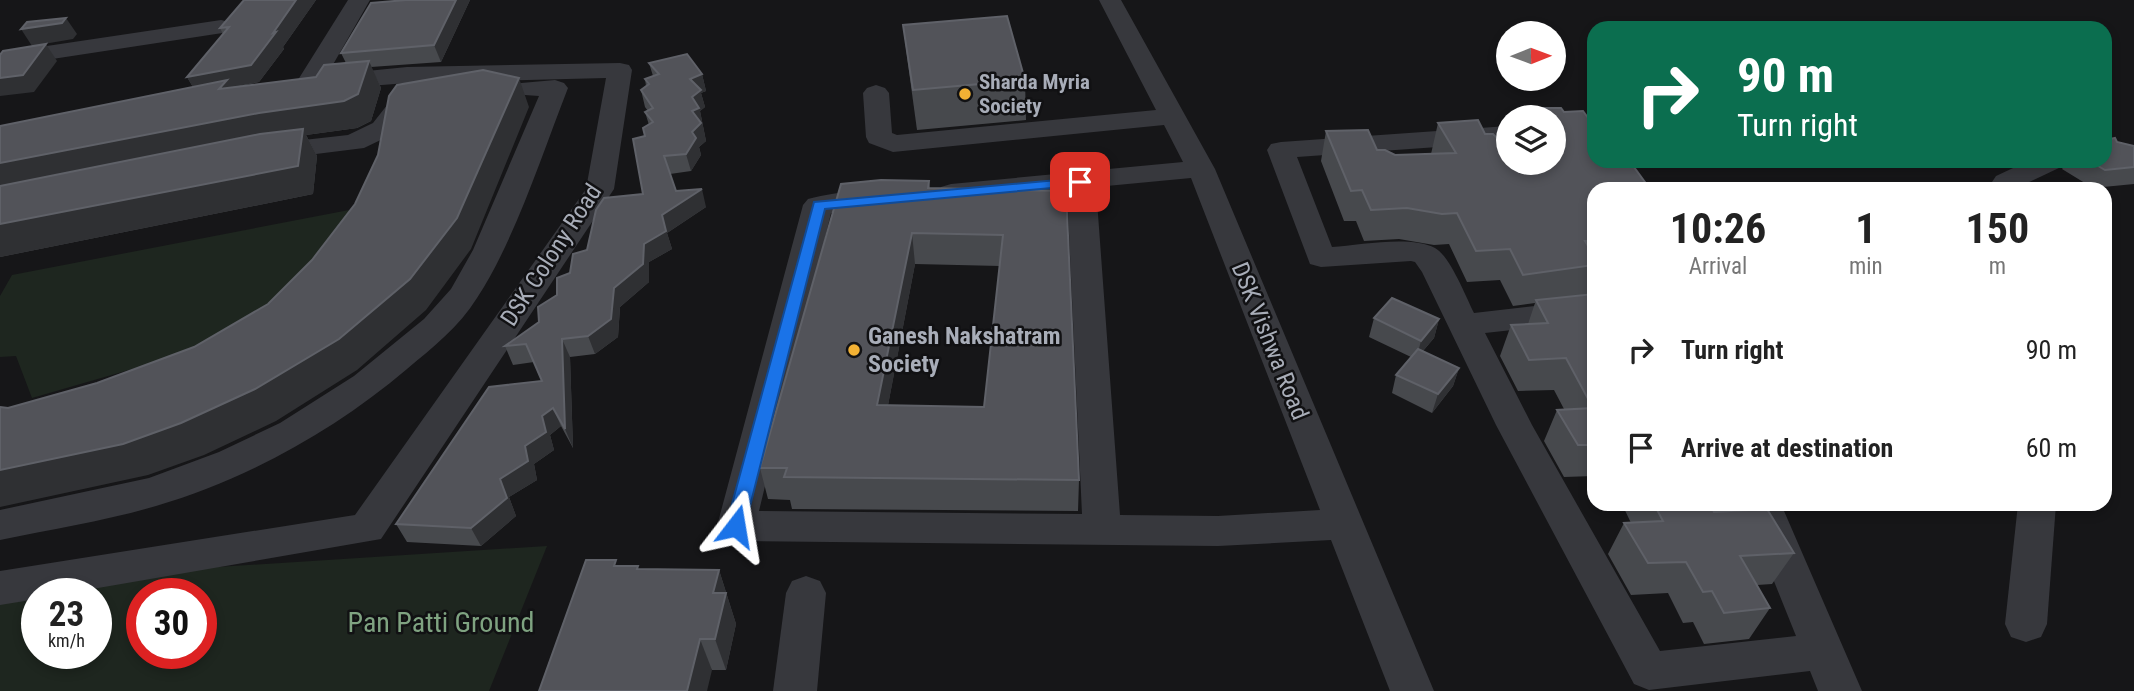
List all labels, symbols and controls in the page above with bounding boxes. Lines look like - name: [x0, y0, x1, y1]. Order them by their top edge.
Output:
- north arrow: [1496, 21, 1566, 91]
- map controls: [1496, 21, 1566, 175]
- text: 90 m: [1737, 47, 1834, 104]
- icon: right: [1622, 49, 1713, 140]
- place label: Sharda Myria Society: [979, 70, 1090, 118]
- marker: Sharda Myria Society: [957, 86, 973, 102]
- button: layers: [1496, 105, 1566, 175]
- text: Turn right: [1737, 106, 1858, 144]
- pin: [1050, 152, 1110, 212]
- icon: arrive: [1061, 163, 1099, 201]
- street label: DSK Colony Road: [495, 179, 607, 331]
- text: 10:26: [1670, 204, 1766, 253]
- text: 1: [1855, 204, 1876, 253]
- text: 150: [1965, 204, 2029, 253]
- text: Arrival: [1689, 253, 1747, 280]
- text: min: [1849, 253, 1883, 280]
- text: m: [1989, 253, 2006, 280]
- street label: DSK Vishwa Road: [1226, 258, 1314, 424]
- place label: Ganesh Nakshatram Society: [868, 322, 1060, 378]
- icon: right: [1622, 331, 1660, 369]
- text: Turn right: [1681, 335, 1783, 365]
- text: 90 m: [2026, 335, 2077, 365]
- marker: Ganesh Nakshatram Society: [846, 342, 862, 358]
- icon: arrive: [1622, 429, 1660, 467]
- text: Arrive at destination: [1681, 433, 1893, 463]
- text: 60 m: [2026, 433, 2077, 463]
- position arrow: [699, 489, 773, 563]
- speed limit sign: 30: [126, 578, 217, 669]
- text: 23: [49, 594, 84, 635]
- park label: Pan Patti Ground: [348, 606, 534, 639]
- text: km/h: [48, 630, 85, 651]

